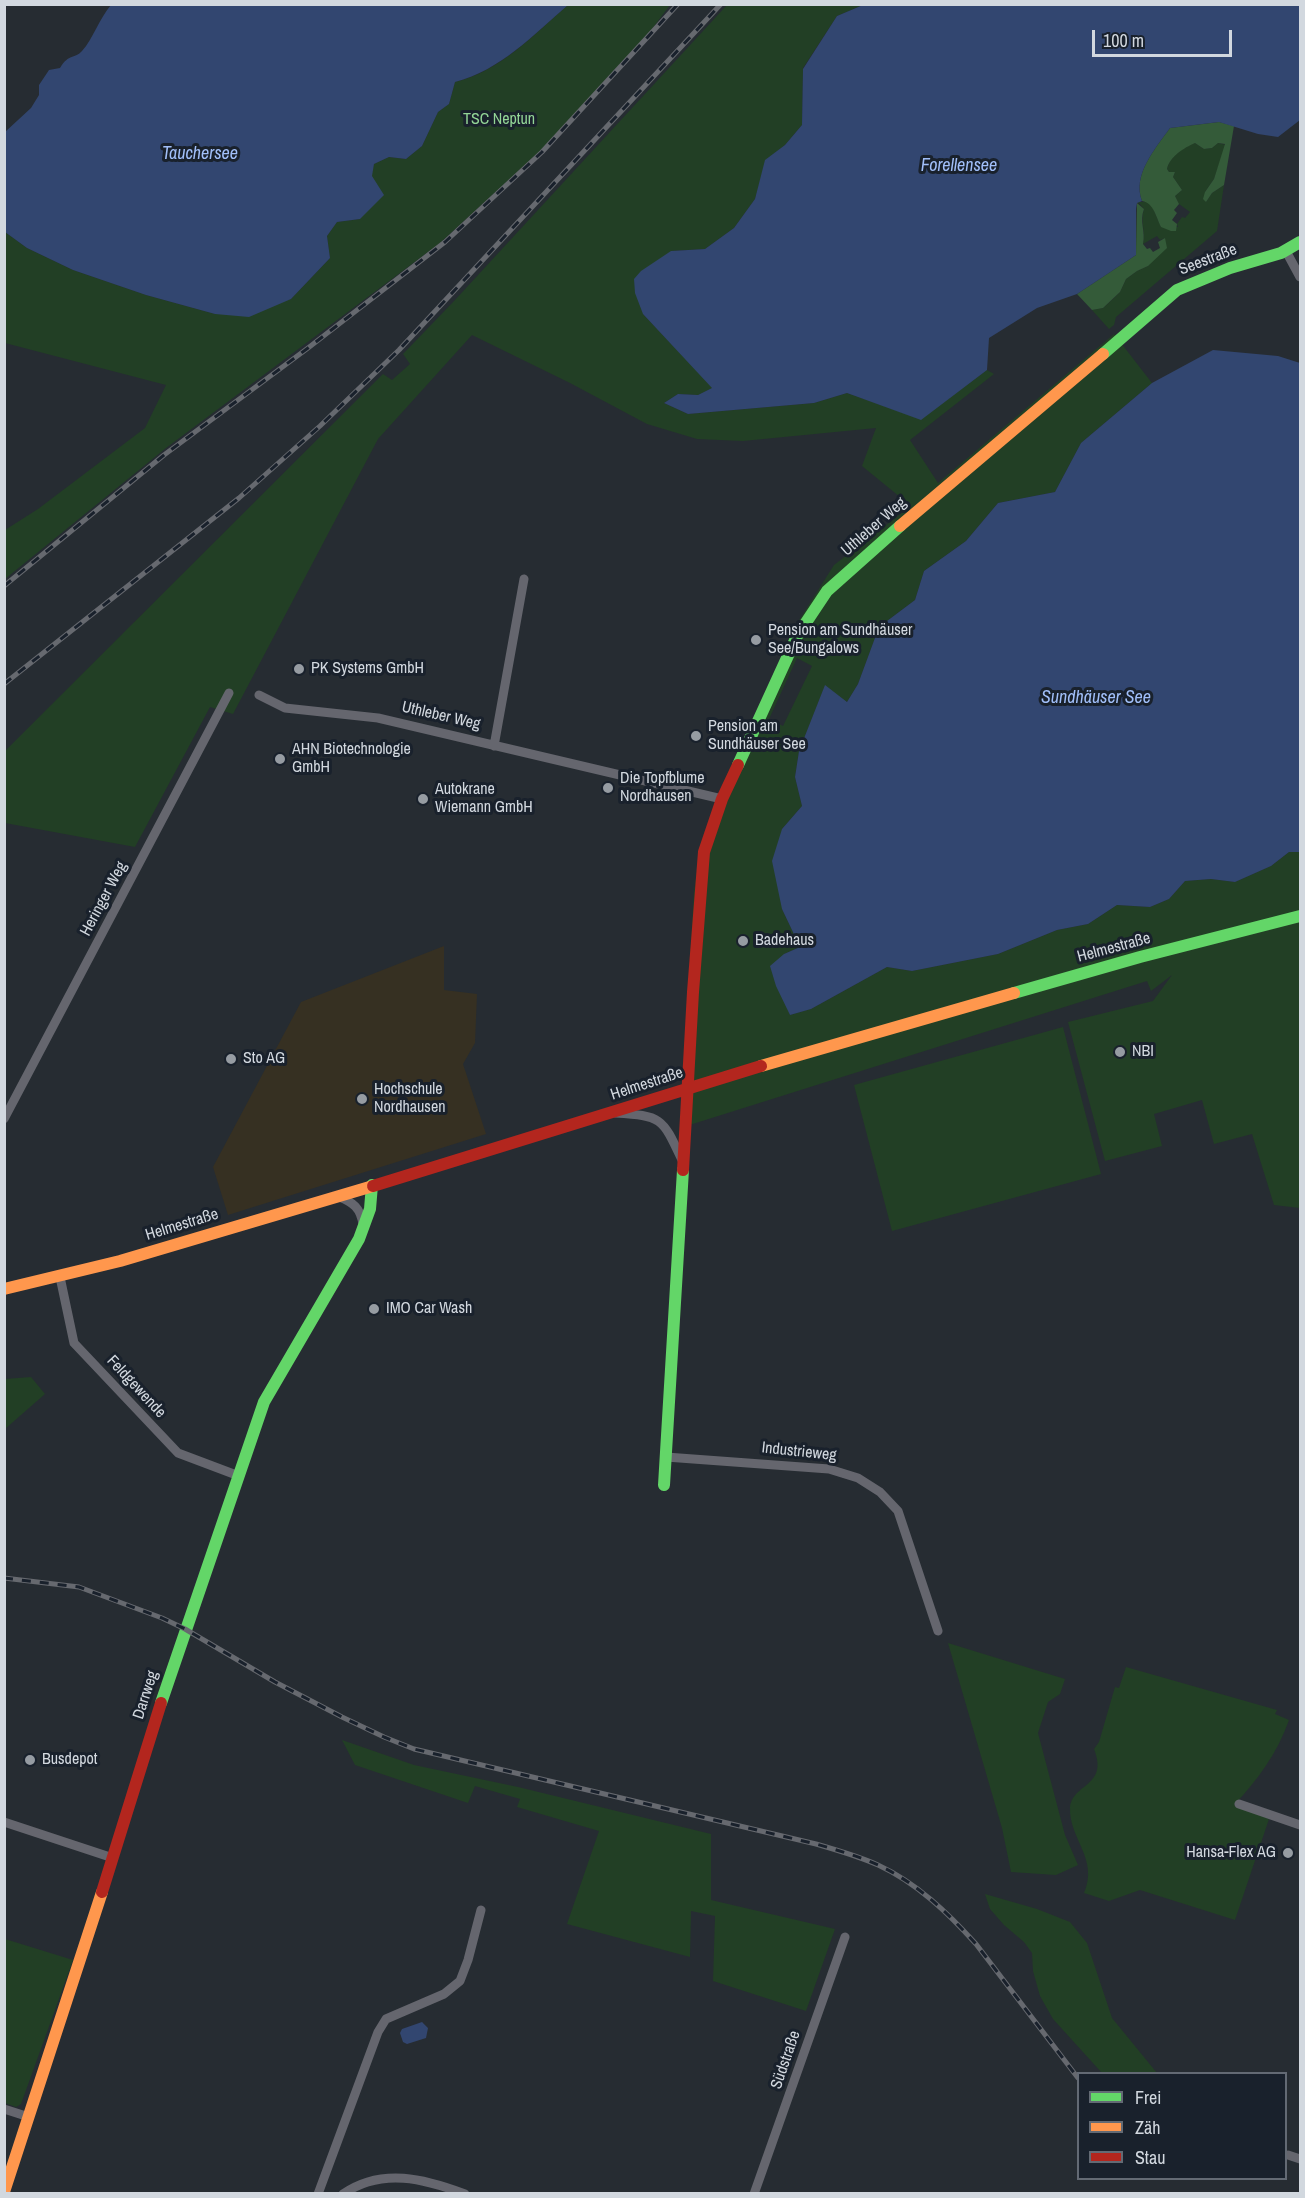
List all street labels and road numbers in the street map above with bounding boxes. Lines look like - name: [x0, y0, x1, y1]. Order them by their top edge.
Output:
- street label: Seestraße: [1176, 240, 1240, 280]
- street label: Uthleber Weg: [838, 494, 910, 560]
- street label: Uthleber Weg: [400, 698, 482, 734]
- street label: Heringer Weg: [76, 859, 132, 939]
- street label: Helmestraße: [1075, 929, 1153, 967]
- street label: Helmestraße: [608, 1063, 686, 1105]
- street label: Helmestraße: [143, 1205, 221, 1245]
- street label: Feldgewende: [102, 1352, 170, 1422]
- street label: Industrieweg: [761, 1439, 837, 1465]
- street label: Darrweg: [129, 1668, 163, 1722]
- street label: Südstraße: [767, 2028, 805, 2092]

